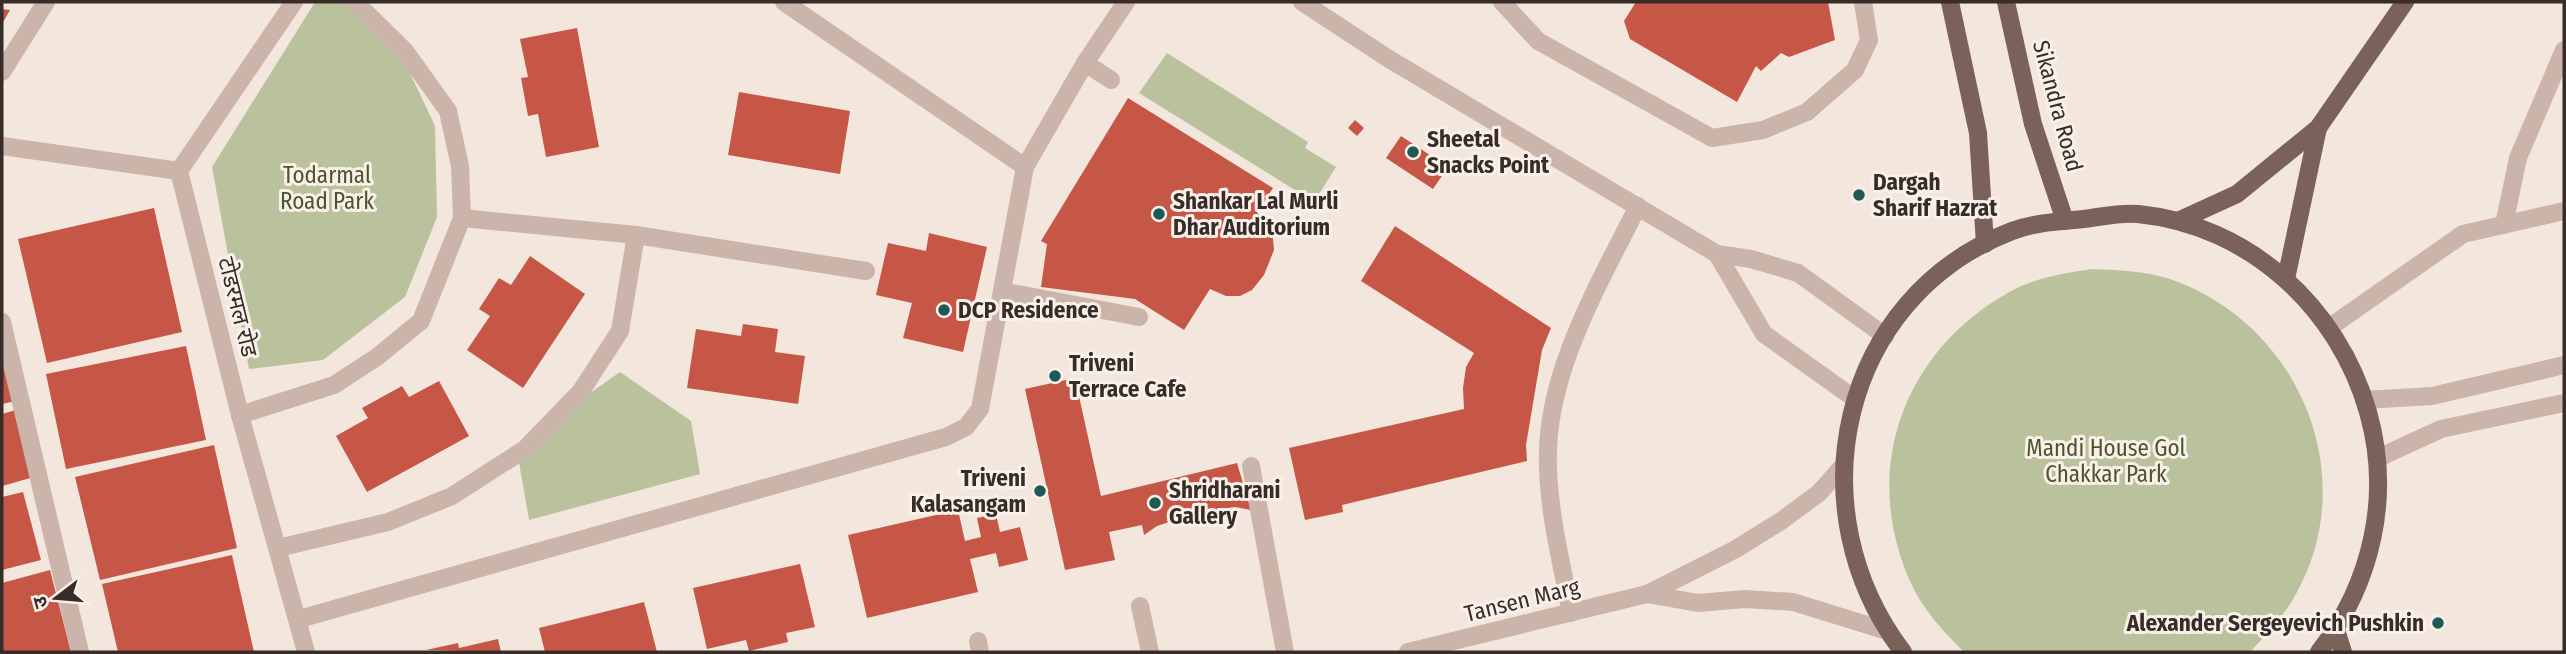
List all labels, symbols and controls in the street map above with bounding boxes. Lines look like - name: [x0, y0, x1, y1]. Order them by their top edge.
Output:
- street label: Sikandra Road: [2027, 37, 2089, 175]
- place label: Sheetal Snacks Point: [1427, 125, 1550, 179]
- marker: Sheetal Snacks Point: [1405, 144, 1421, 160]
- park label: Todarmal Road Park: [280, 161, 374, 215]
- place label: Dargah Sharif Hazrat: [1873, 168, 1998, 222]
- place label: Shankar Lal Murli Dhar Auditorium: [1173, 187, 1339, 241]
- marker: Dargah Sharif Hazrat: [1851, 187, 1867, 203]
- marker: Shankar Lal Murli Dhar Auditorium: [1151, 206, 1167, 222]
- street label: टोडरमल रोड: [212, 254, 264, 360]
- place label: DCP Residence: [958, 296, 1099, 324]
- marker: DCP Residence: [936, 302, 952, 318]
- place label: Triveni Terrace Cafe: [1069, 349, 1187, 403]
- marker: Triveni Terrace Cafe: [1047, 368, 1063, 384]
- park label: Mandi House Gol Chakkar Park: [2026, 434, 2186, 488]
- place label: Triveni Kalasangam: [911, 464, 1026, 518]
- place label: Shridharani Gallery: [1169, 476, 1281, 530]
- marker: Triveni Kalasangam: [1032, 483, 1048, 499]
- marker: Shridharani Gallery: [1147, 495, 1163, 511]
- north arrow: [21, 563, 91, 633]
- street label: Tansen Marg: [1461, 572, 1583, 628]
- text: उ: [27, 593, 53, 611]
- place label: Alexander Sergeyevich Pushkin: [2126, 609, 2424, 637]
- marker: Alexander Sergeyevich Pushkin: [2430, 615, 2446, 631]

